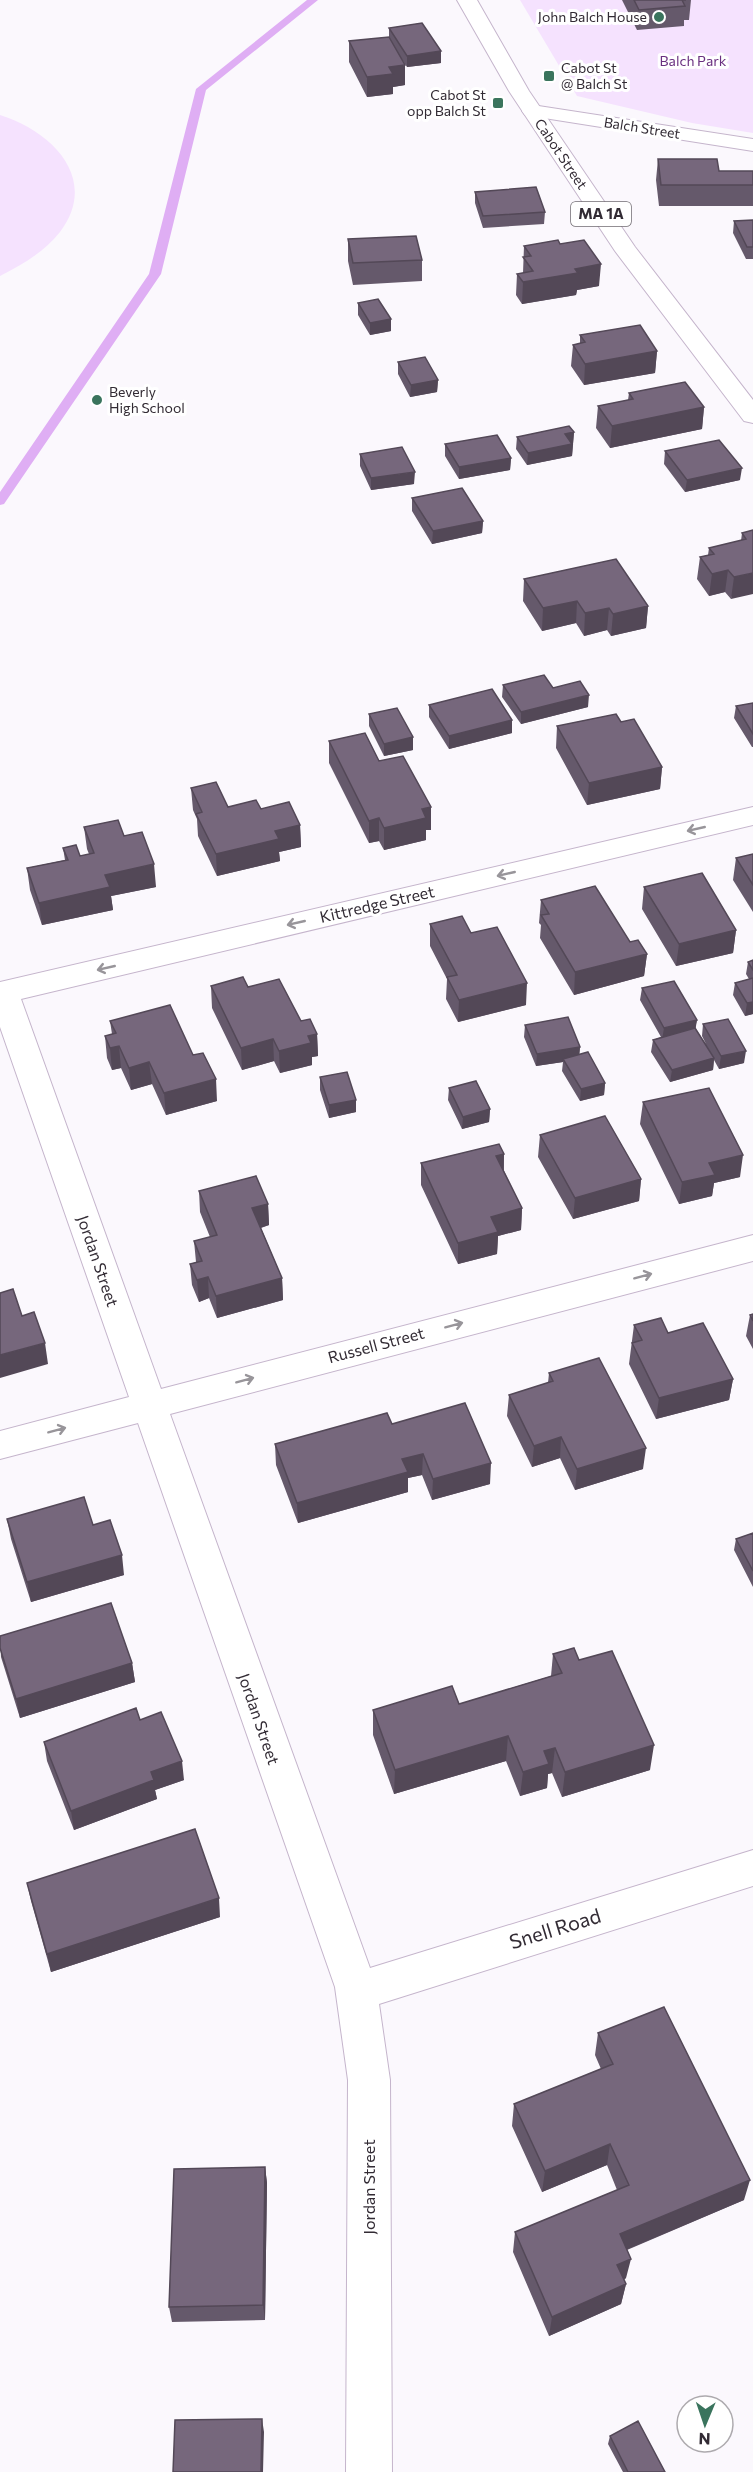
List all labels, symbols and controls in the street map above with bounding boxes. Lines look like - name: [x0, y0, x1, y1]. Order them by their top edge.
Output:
- place label: John Balch House: [538, 8, 647, 25]
- marker: John Balch House: [652, 10, 666, 24]
- park label: Balch Park: [660, 52, 727, 69]
- place label: Cabot St @ Balch St: [561, 59, 628, 92]
- marker: Cabot St @ Balch St: [542, 69, 556, 83]
- place label: Cabot St opp Balch St: [407, 86, 486, 119]
- marker: Cabot St opp Balch St: [491, 96, 505, 110]
- street label: Balch Street: [603, 113, 682, 142]
- street label: Cabot Street: [532, 115, 591, 192]
- road number: MA 1A: [571, 202, 631, 226]
- place label: Beverly High School: [109, 383, 185, 416]
- marker: Beverly High School: [90, 393, 104, 407]
- one-way arrow: [687, 824, 706, 836]
- one-way arrow: [497, 869, 516, 880]
- street label: Kittredge Street: [318, 881, 436, 926]
- one-way arrow: [287, 918, 306, 930]
- one-way arrow: [97, 963, 116, 974]
- street label: Jordan Street: [74, 1213, 123, 1309]
- one-way arrow: [633, 1270, 652, 1281]
- one-way arrow: [444, 1319, 463, 1330]
- street label: Russell Street: [326, 1322, 427, 1367]
- one-way arrow: [235, 1374, 254, 1386]
- one-way arrow: [47, 1424, 66, 1436]
- street label: Jordan Street: [235, 1671, 284, 1767]
- street label: Snell Road: [506, 1903, 603, 1953]
- street label: Jordan Street: [359, 2139, 378, 2235]
- north arrow: [675, 2394, 735, 2454]
- text: N: [698, 2430, 711, 2449]

